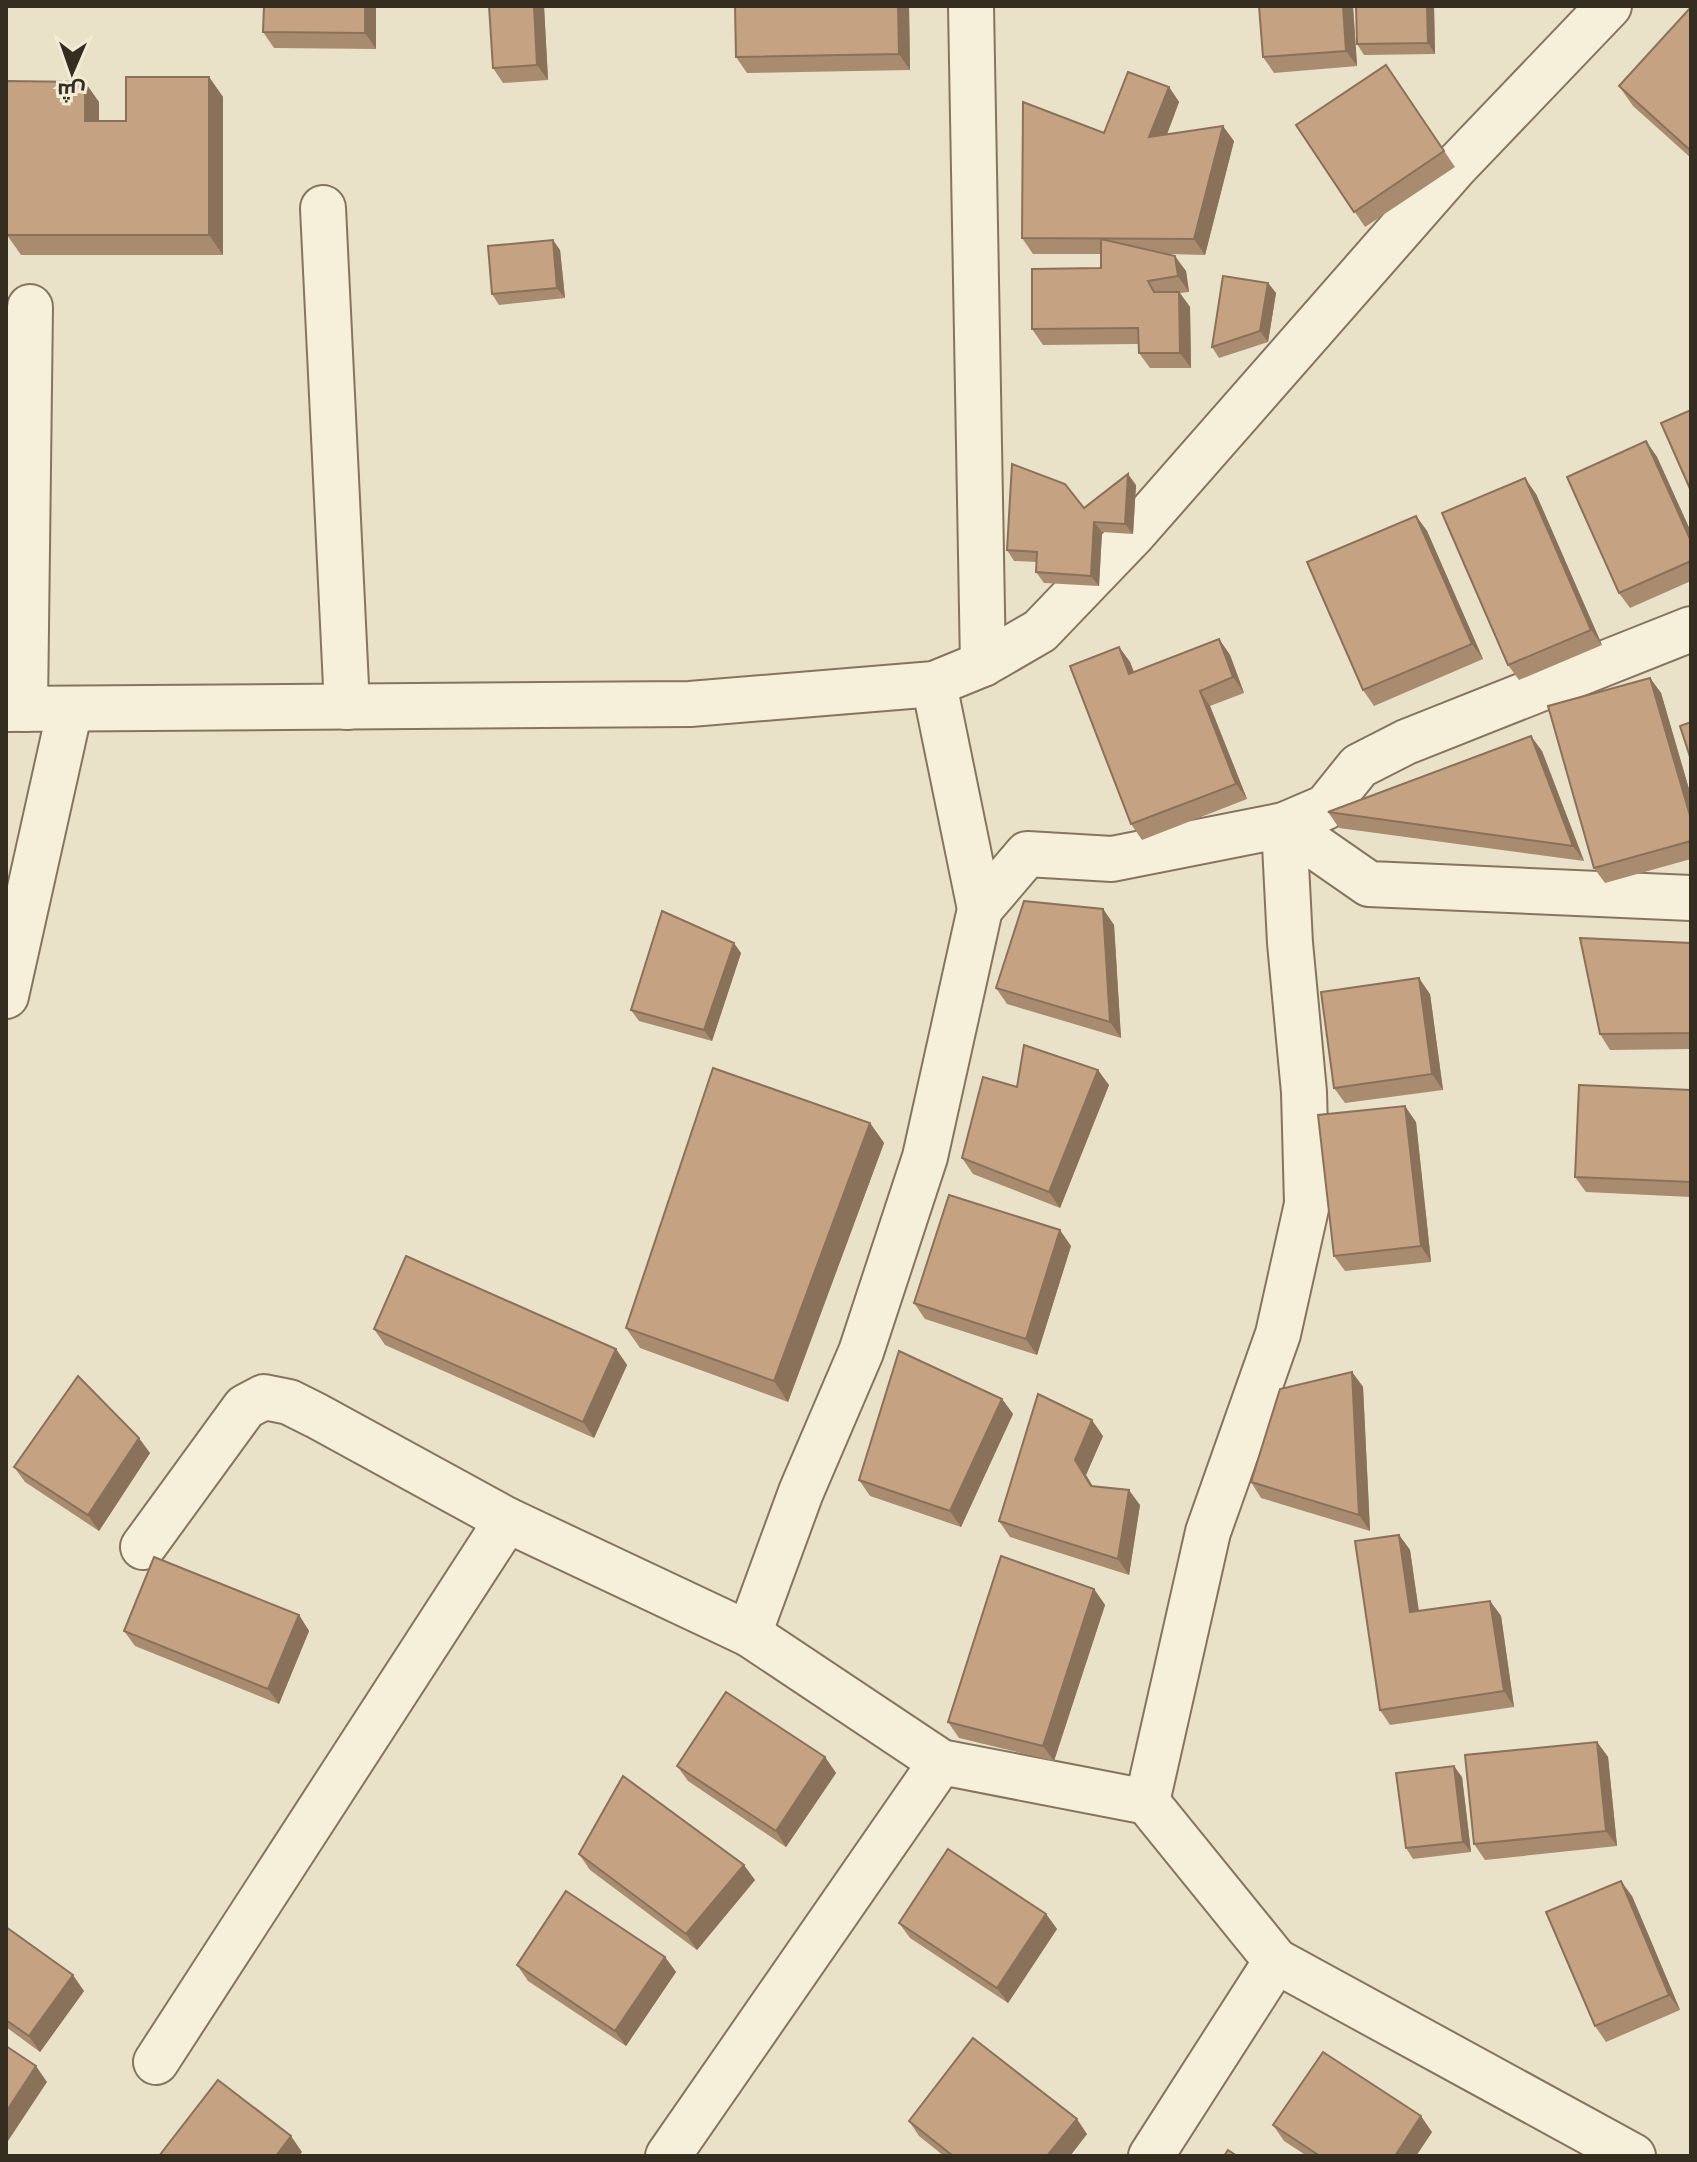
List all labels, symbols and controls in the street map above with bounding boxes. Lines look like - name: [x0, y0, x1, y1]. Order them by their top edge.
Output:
- north arrow: [32, 32, 112, 112]
- text: ش: [57, 74, 86, 107]

